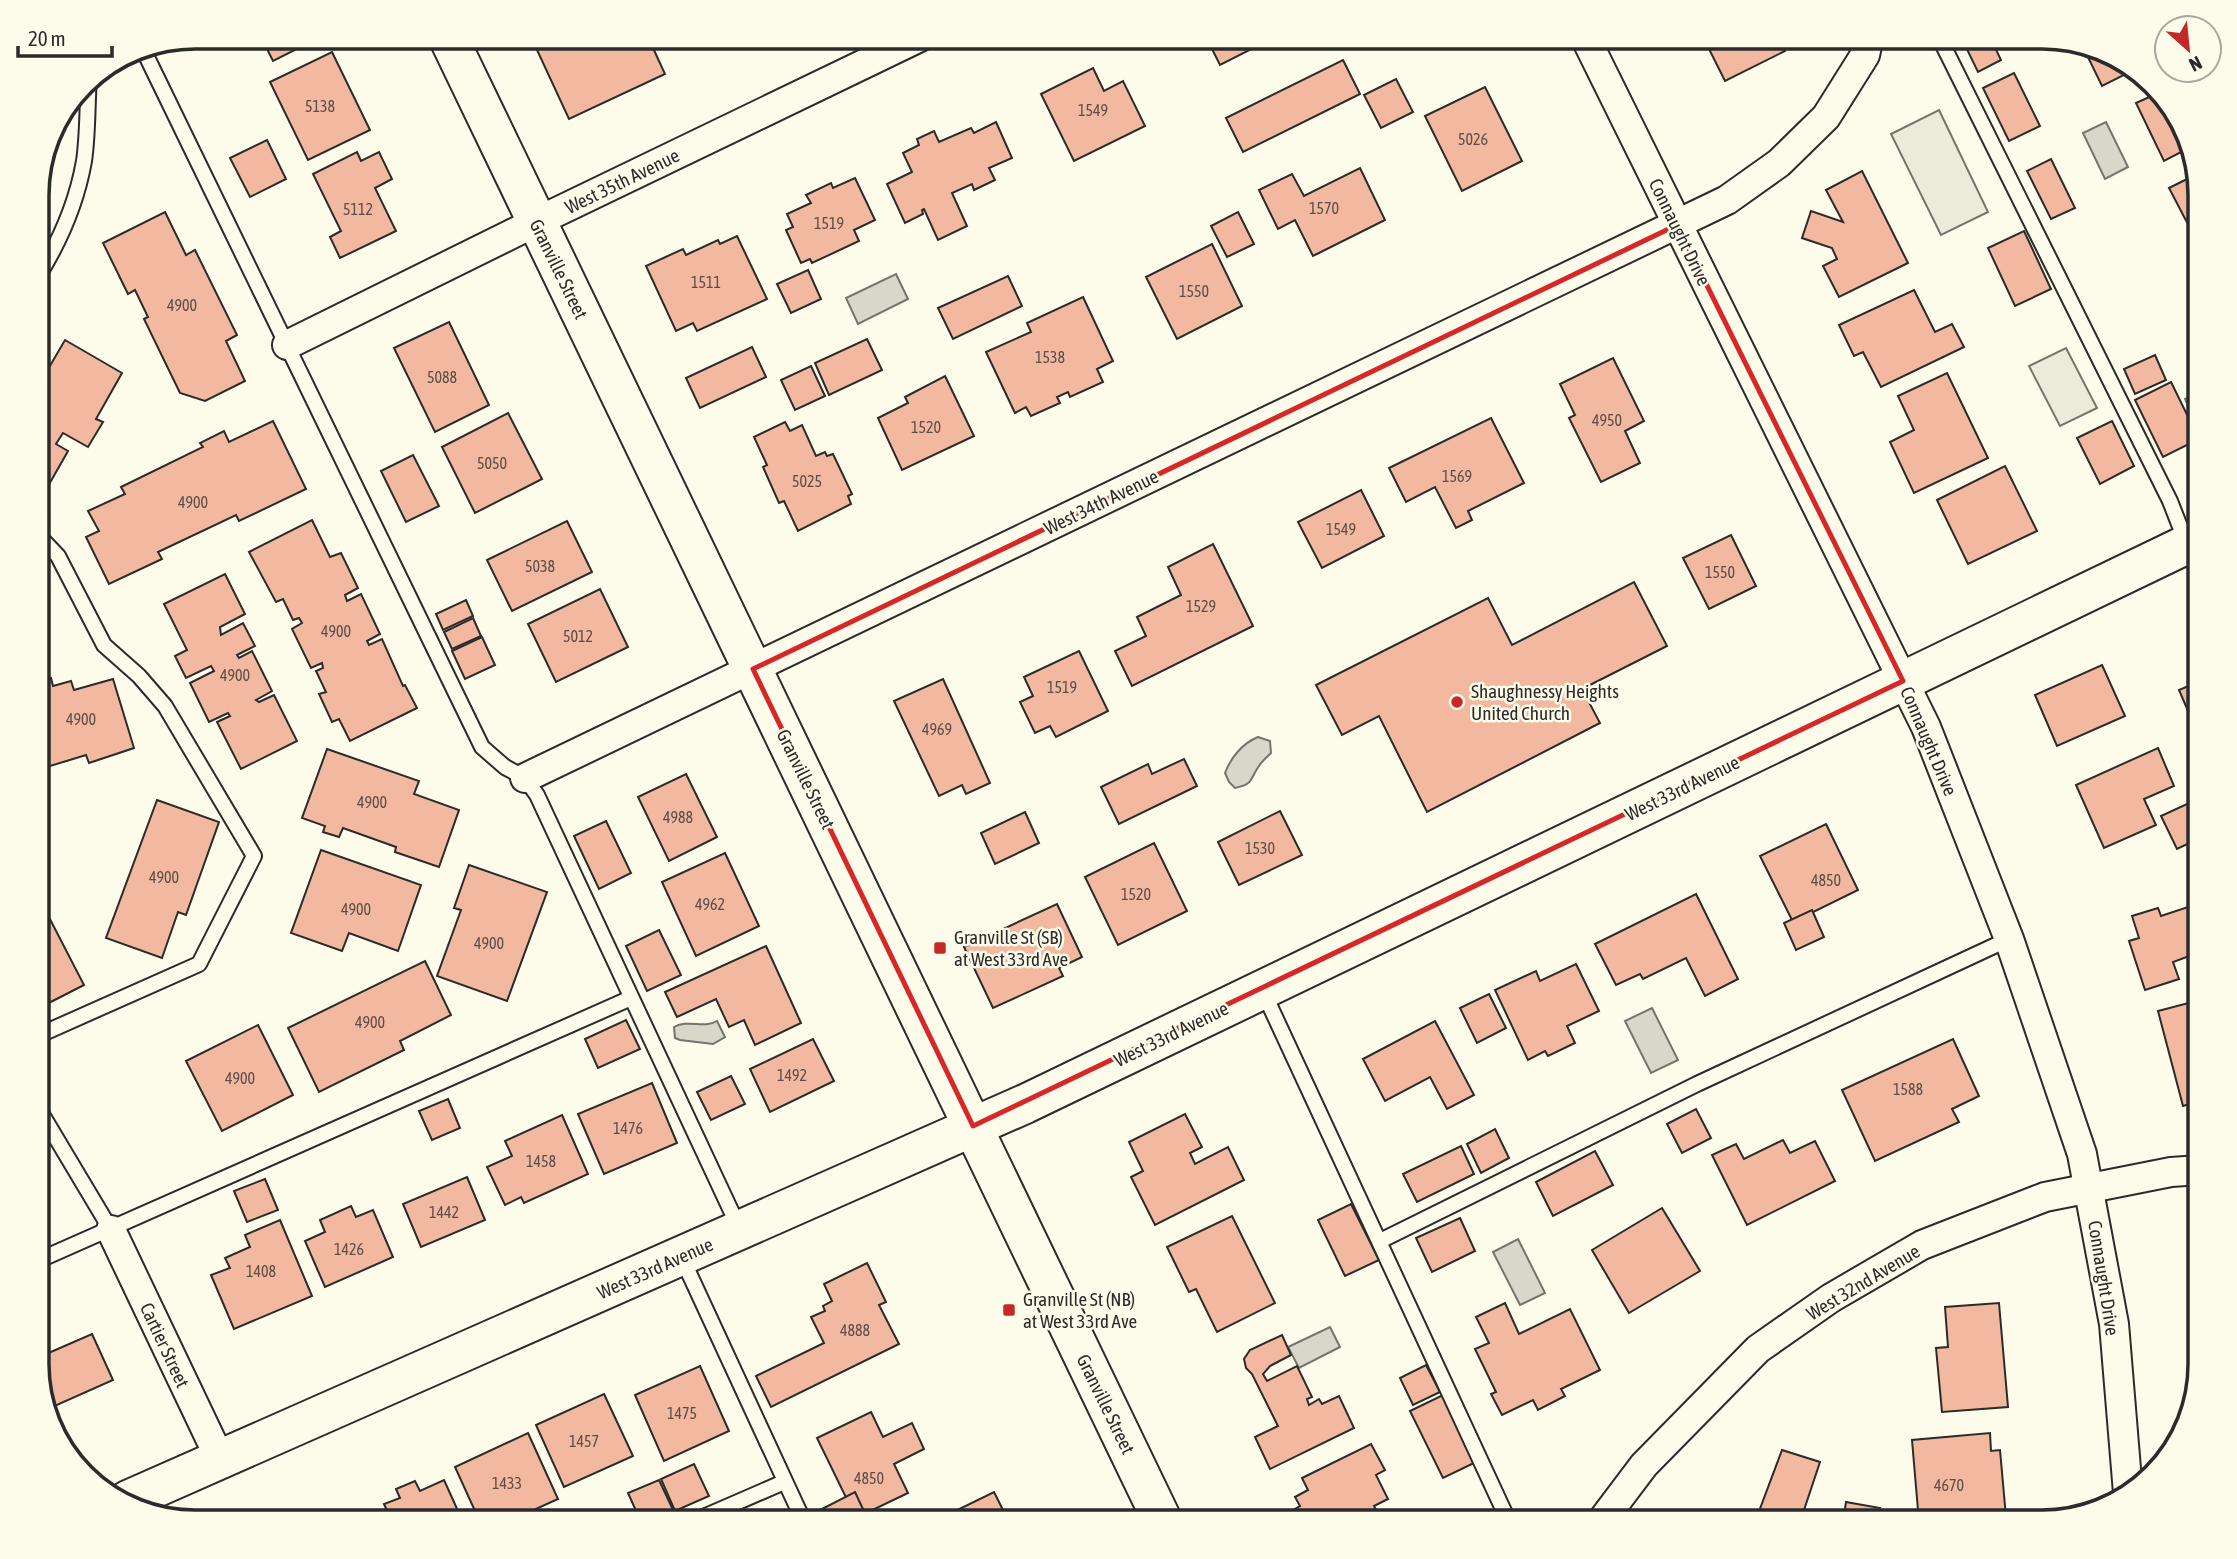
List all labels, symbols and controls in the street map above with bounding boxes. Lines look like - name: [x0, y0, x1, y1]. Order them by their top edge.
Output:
- scale bar: [18, 14, 112, 58]
- north arrow: [2153, 14, 2223, 84]
- text: 20 m: [28, 26, 66, 50]
- text: N: [2186, 52, 2206, 76]
- house number: 5138: [305, 97, 335, 115]
- house number: 1549: [1078, 101, 1108, 119]
- house number: 5026: [1458, 130, 1488, 148]
- street label: West 35th Avenue: [561, 144, 683, 218]
- street label: Connaught Drive: [1645, 175, 1715, 289]
- house number: 1570: [1309, 199, 1339, 217]
- house number: 5112: [343, 200, 373, 218]
- house number: 1519: [814, 214, 844, 232]
- street label: Granville Street: [525, 215, 593, 323]
- house number: 1511: [691, 273, 721, 291]
- house number: 1550: [1179, 282, 1209, 300]
- house number: 4900: [167, 296, 197, 314]
- house number: 1538: [1035, 348, 1065, 366]
- house number: 5088: [427, 368, 457, 386]
- house number: 4950: [1592, 411, 1622, 429]
- house number: 1520: [911, 418, 941, 436]
- house number: 5050: [477, 454, 507, 472]
- street label: West 34th Avenue: [1040, 465, 1162, 539]
- house number: 1569: [1442, 467, 1472, 485]
- house number: 5025: [792, 472, 822, 490]
- house number: 4900: [178, 493, 208, 511]
- house number: 1549: [1326, 520, 1356, 538]
- house number: 5038: [525, 557, 555, 575]
- house number: 1550: [1705, 563, 1735, 581]
- house number: 1529: [1186, 597, 1216, 615]
- house number: 4900: [321, 622, 351, 640]
- house number: 5012: [563, 627, 593, 645]
- house number: 4900: [220, 666, 250, 684]
- house number: 1519: [1047, 678, 1077, 696]
- place label: Shaughnessy Heights United Church: [1471, 680, 1619, 724]
- street label: Connaught Drive: [1896, 683, 1962, 799]
- marker: Shaughnessy Heights United Church: [1449, 694, 1465, 710]
- house number: 4900: [66, 710, 96, 728]
- house number: 4969: [922, 720, 952, 738]
- street label: Granville Street: [772, 725, 840, 833]
- street label: West 33rd Avenue: [1621, 751, 1743, 825]
- house number: 4900: [357, 793, 387, 811]
- house number: 4988: [663, 808, 693, 826]
- house number: 1530: [1245, 839, 1275, 857]
- house number: 4900: [149, 868, 179, 886]
- house number: 4850: [1811, 871, 1841, 889]
- house number: 1520: [1121, 885, 1151, 903]
- house number: 4962: [695, 895, 725, 913]
- house number: 4900: [341, 900, 371, 918]
- place label: Granville St (SB) at West 33rd Ave: [954, 926, 1068, 970]
- house number: 4900: [474, 934, 504, 952]
- marker: Granville St (SB) at West 33rd Ave: [932, 940, 948, 956]
- street label: West 33rd Avenue: [1110, 997, 1232, 1071]
- house number: 4900: [355, 1013, 385, 1031]
- house number: 1492: [777, 1066, 807, 1084]
- house number: 4900: [225, 1069, 255, 1087]
- house number: 1588: [1893, 1080, 1923, 1098]
- house number: 1476: [613, 1119, 643, 1137]
- house number: 1458: [526, 1152, 556, 1170]
- house number: 1442: [429, 1203, 459, 1221]
- street label: Connaught Drive: [2084, 1219, 2124, 1337]
- street label: West 33rd Avenue: [594, 1233, 716, 1303]
- house number: 1426: [334, 1240, 364, 1258]
- street label: West 32nd Avenue: [1803, 1240, 1923, 1324]
- house number: 1408: [246, 1262, 276, 1280]
- place label: Granville St (NB) at West 33rd Ave: [1023, 1288, 1137, 1332]
- street label: Cartier Street: [136, 1299, 194, 1391]
- marker: Granville St (NB) at West 33rd Ave: [1001, 1302, 1017, 1318]
- house number: 4888: [840, 1321, 870, 1339]
- street label: Granville Street: [1072, 1350, 1140, 1458]
- house number: 1475: [667, 1404, 697, 1422]
- house number: 1457: [569, 1432, 599, 1450]
- house number: 4850: [854, 1469, 884, 1487]
- house number: 1433: [492, 1474, 522, 1492]
- house number: 4670: [1934, 1476, 1964, 1494]

